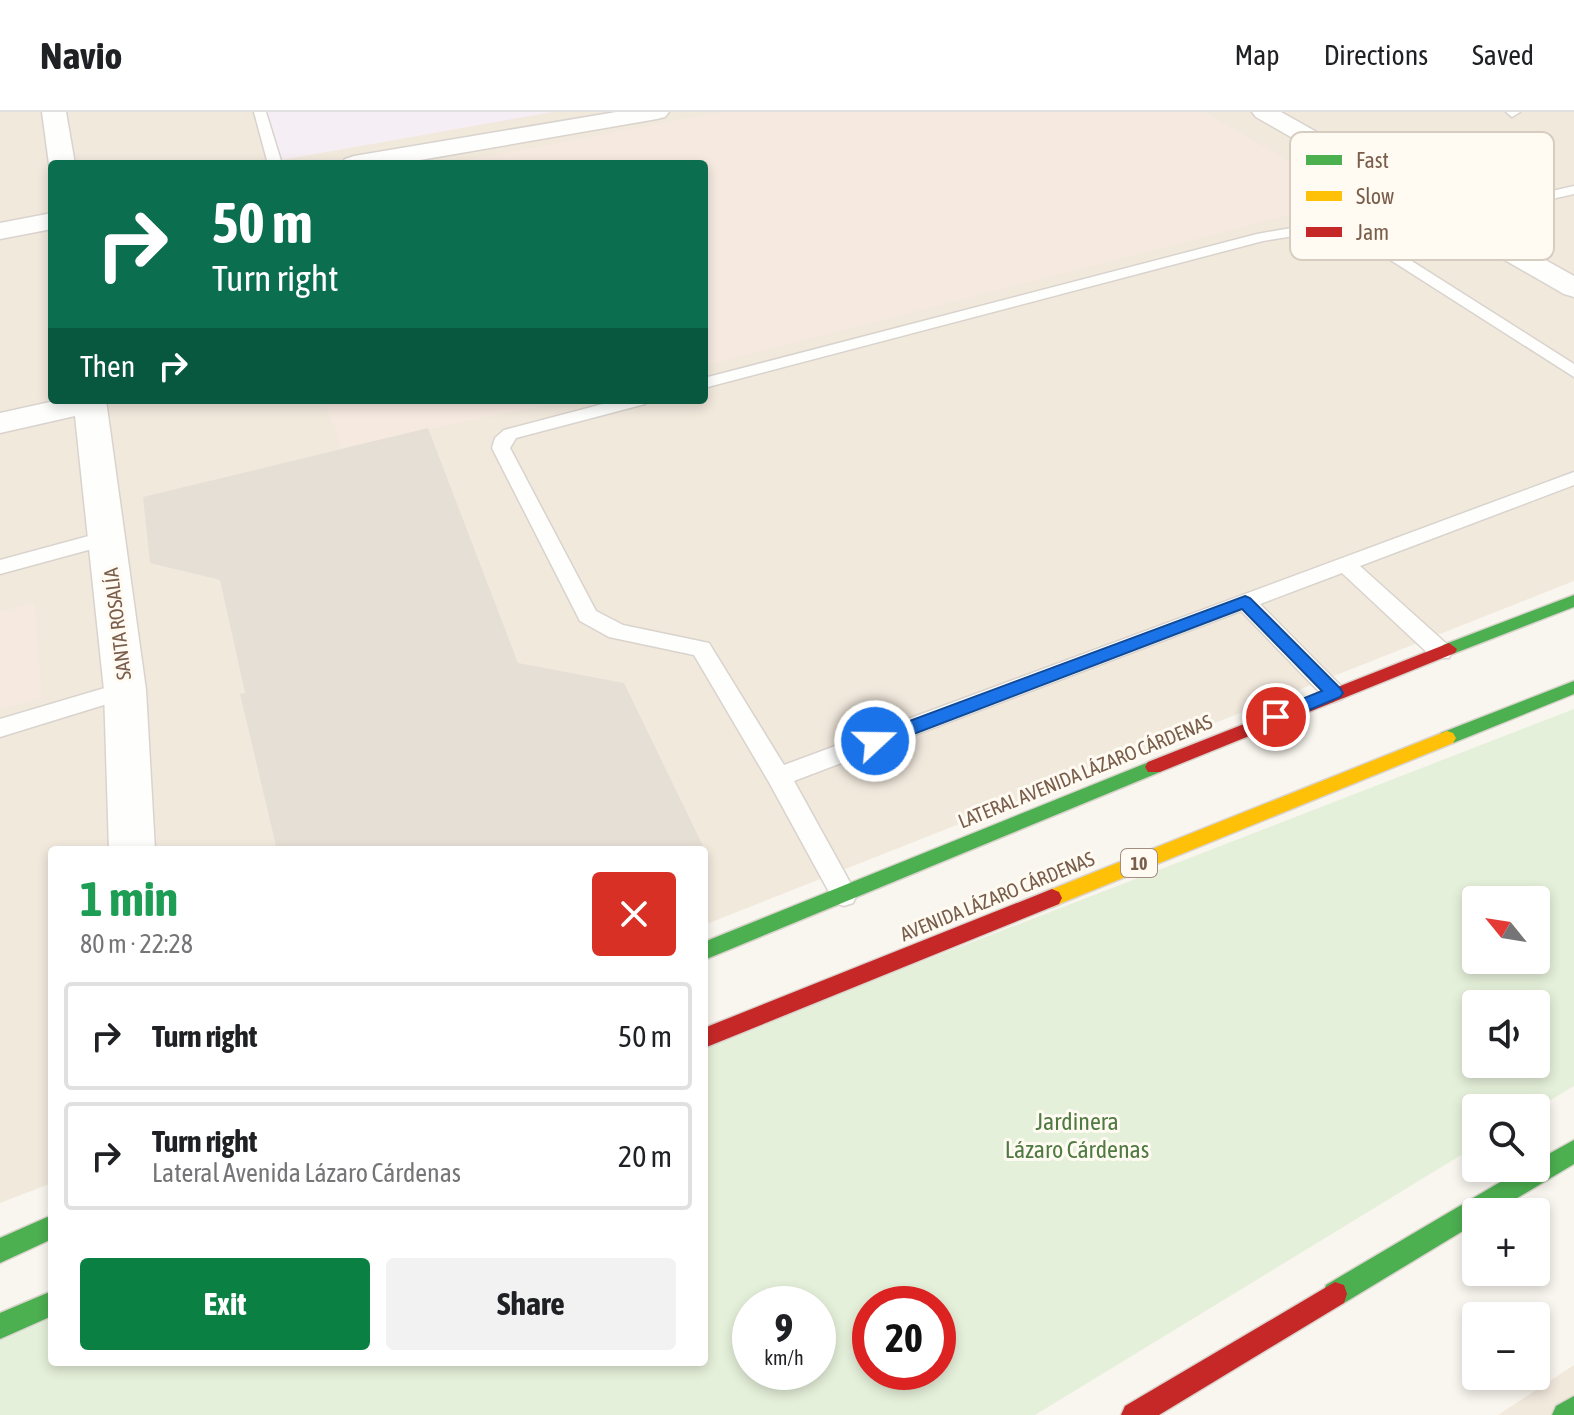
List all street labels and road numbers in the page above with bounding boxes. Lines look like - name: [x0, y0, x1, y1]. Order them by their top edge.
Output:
- street label: SANTA ROSALÍA: [99, 566, 135, 681]
- street label: LATERAL AVENIDA LÁZARO CÁRDENAS: [955, 709, 1215, 833]
- street label: AVENIDA LÁZARO CÁRDENAS: [897, 846, 1097, 946]
- road number: 10: [1121, 849, 1157, 877]

